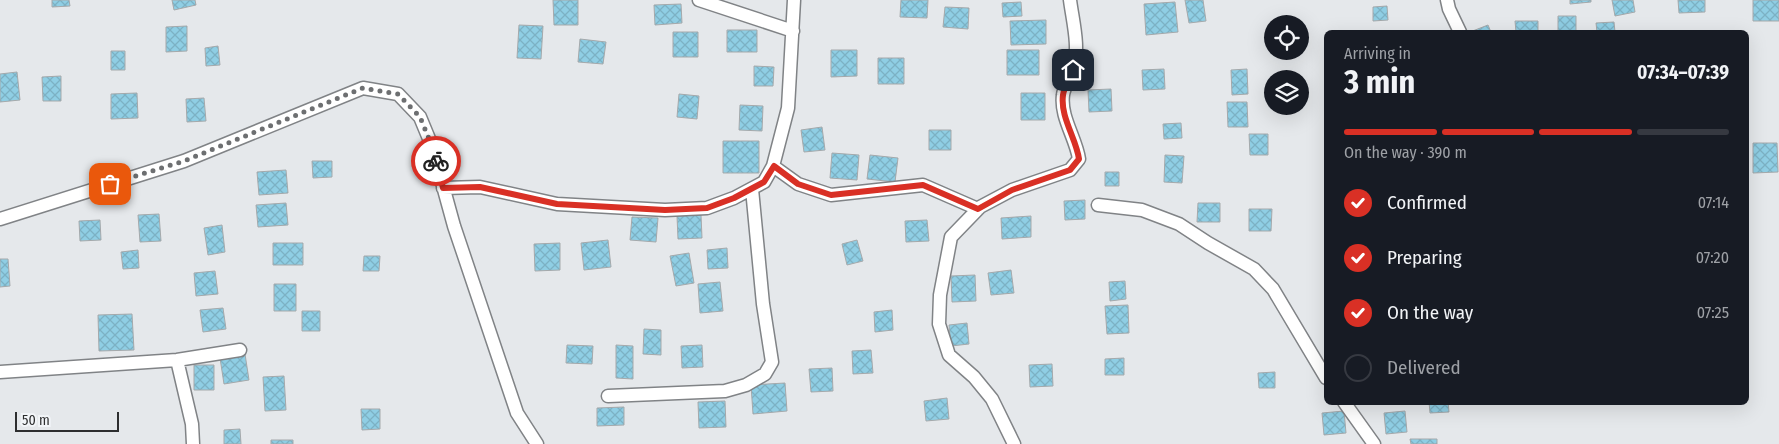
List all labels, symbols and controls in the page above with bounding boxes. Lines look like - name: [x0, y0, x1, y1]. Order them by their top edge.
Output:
- map controls: [1264, 15, 1309, 115]
- button: locate: [1264, 15, 1309, 60]
- text: Arriving in: [1344, 44, 1411, 63]
- pin: [1052, 49, 1094, 91]
- icon: home: [1059, 56, 1087, 84]
- text: 07:34–07:39: [1637, 61, 1729, 84]
- text: 3 min: [1344, 63, 1415, 101]
- button: layers: [1264, 70, 1309, 115]
- courier: [411, 136, 461, 186]
- text: On the way · 390 m: [1344, 143, 1467, 162]
- icon: bike: [422, 147, 450, 175]
- pin: [89, 163, 131, 205]
- icon: bag: [96, 170, 124, 198]
- icon: check: [1344, 189, 1372, 217]
- text: Confirmed: [1387, 191, 1467, 214]
- text: 07:14: [1698, 193, 1729, 212]
- icon: check: [1344, 244, 1372, 272]
- text: Preparing: [1387, 246, 1462, 269]
- text: 07:20: [1696, 248, 1729, 267]
- icon: check: [1344, 299, 1372, 327]
- text: On the way: [1387, 301, 1473, 324]
- text: 07:25: [1697, 303, 1729, 322]
- text: Delivered: [1387, 356, 1461, 379]
- scale bar: [15, 409, 119, 432]
- text: 50 m: [22, 412, 50, 429]

